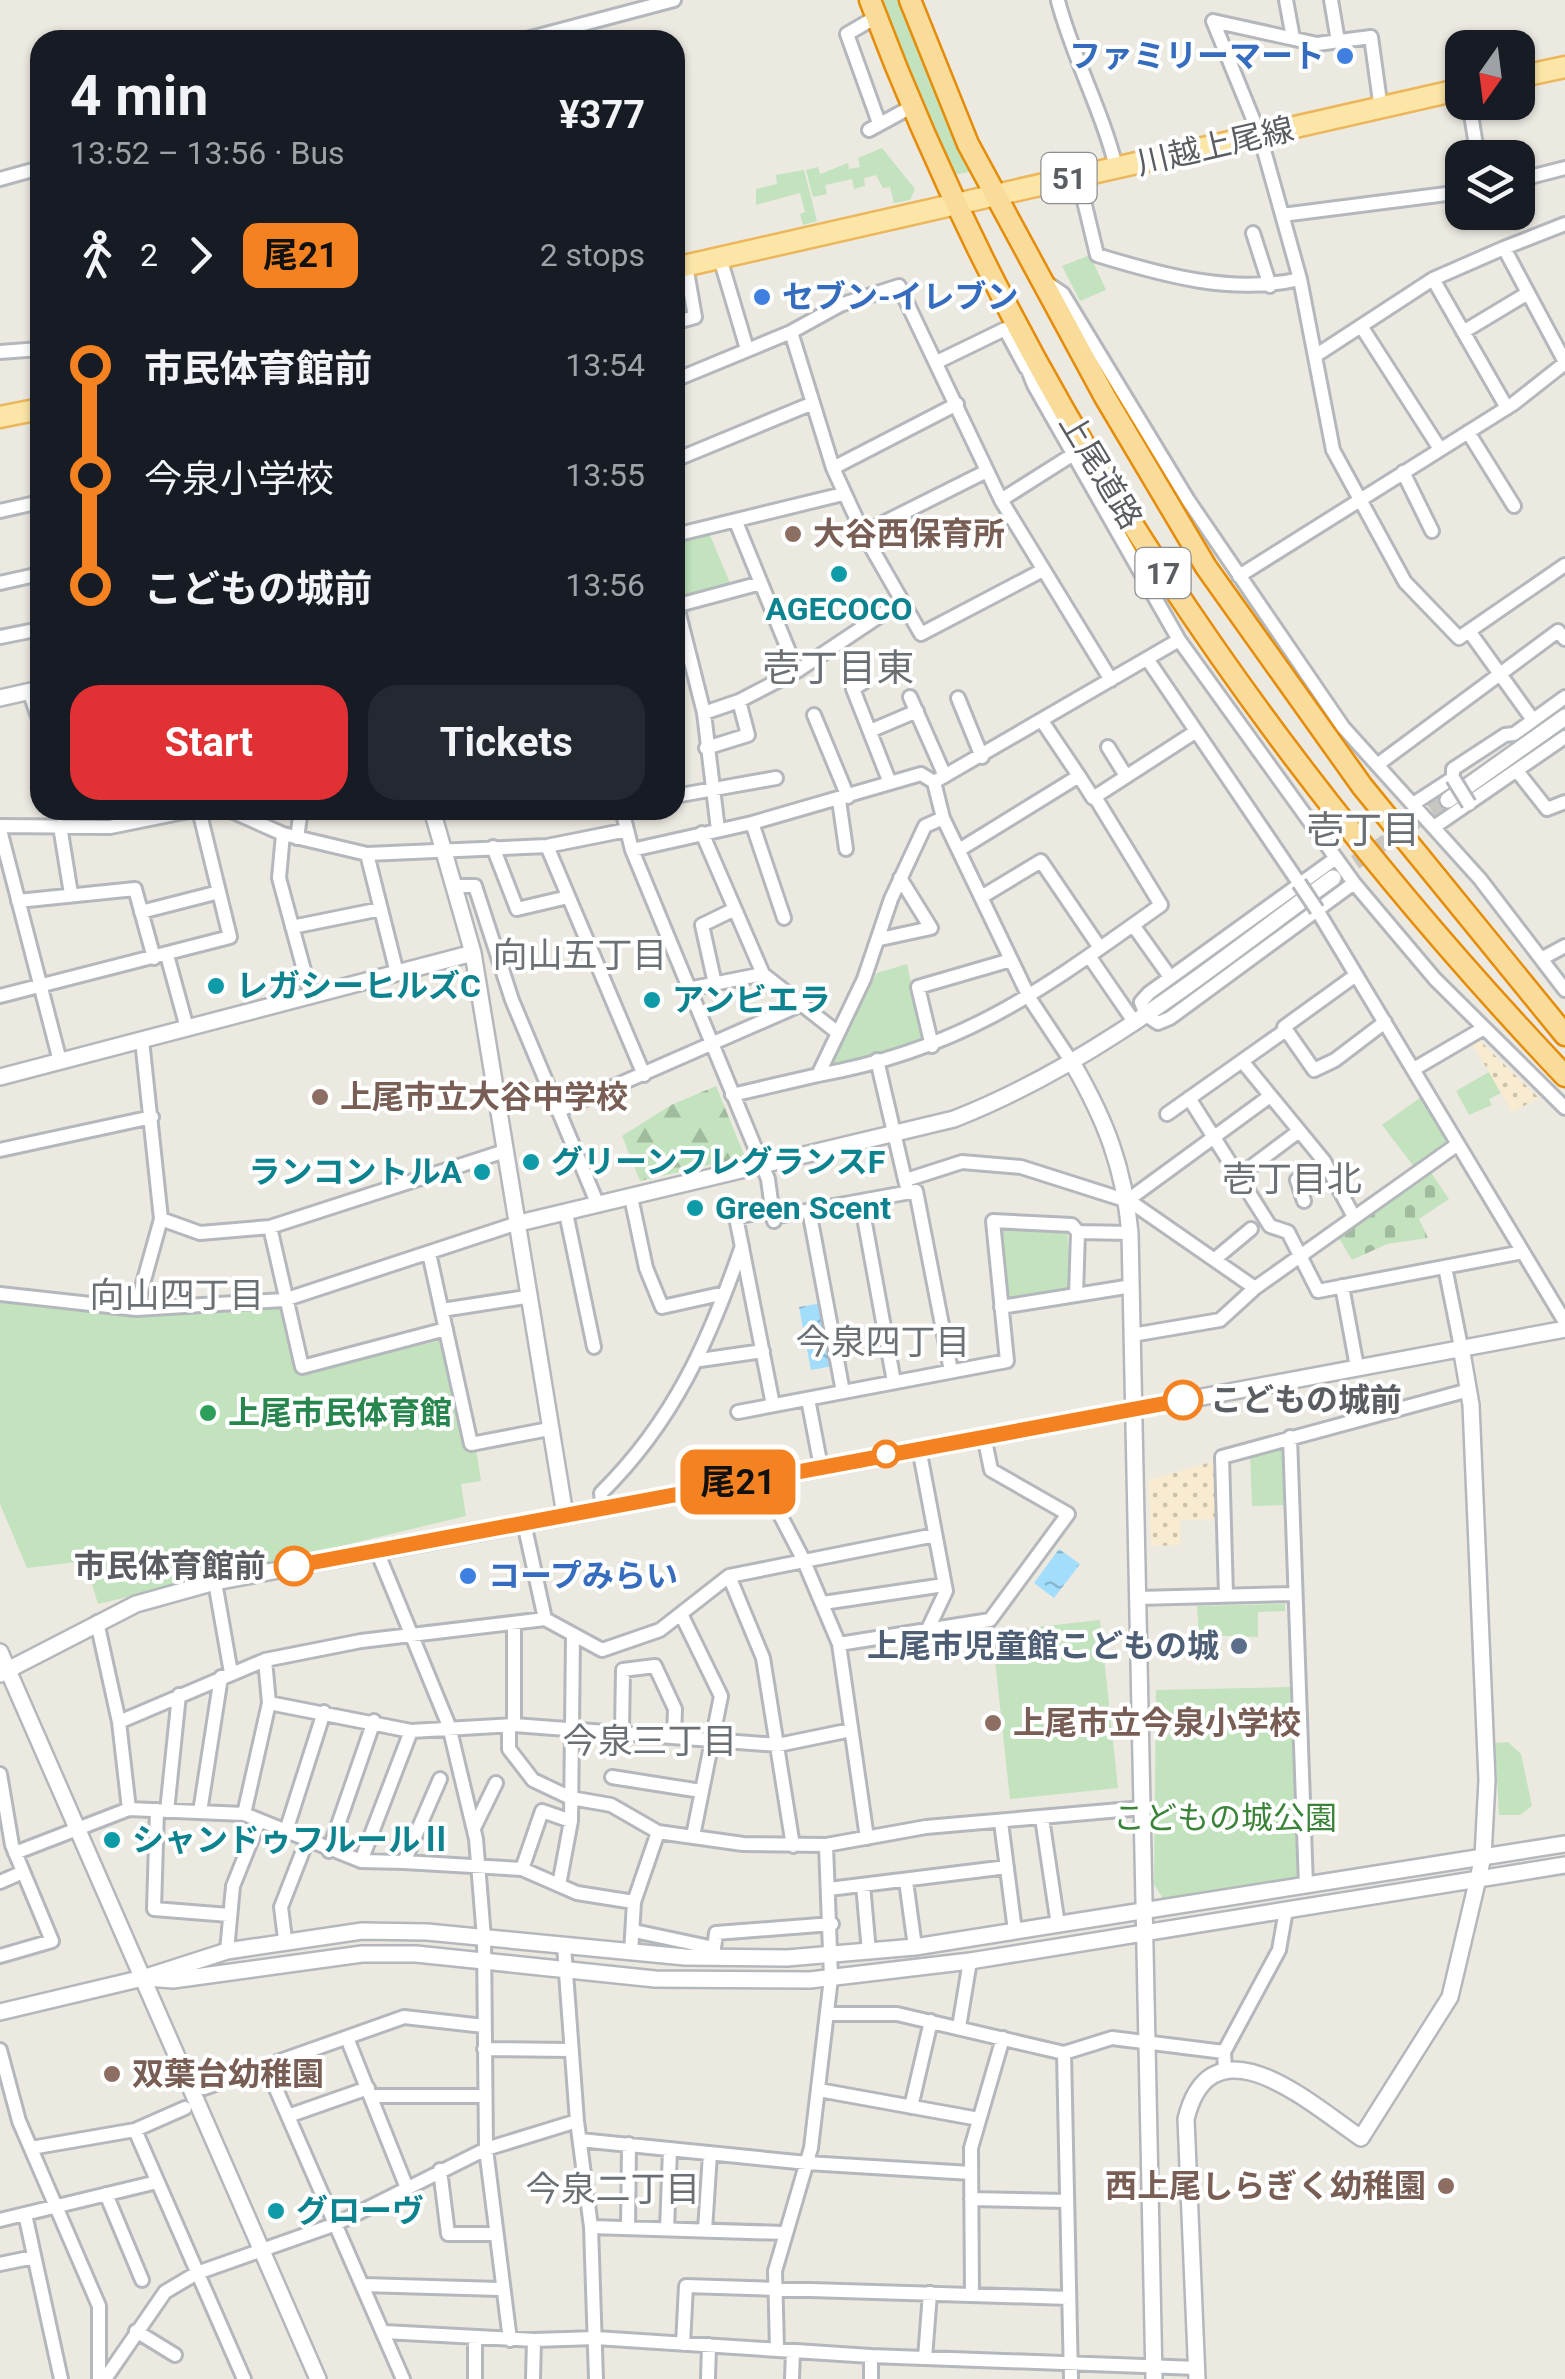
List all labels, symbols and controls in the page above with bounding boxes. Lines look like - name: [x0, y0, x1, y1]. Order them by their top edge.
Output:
- north arrow: [1445, 30, 1535, 120]
- map controls: [1445, 30, 1535, 230]
- place label: ファミリーマート: [1069, 37, 1325, 75]
- marker: ファミリーマート: [1334, 45, 1356, 67]
- text: 4 min: [70, 64, 208, 128]
- text: ¥377: [559, 93, 645, 137]
- street label: 川越上尾線: [1133, 109, 1297, 183]
- text: 13:52 – 13:56 · Bus: [70, 134, 345, 172]
- button: layers: [1445, 140, 1535, 230]
- road number: 51: [1042, 153, 1096, 203]
- icon: walk: [70, 228, 125, 283]
- icon: forward: [173, 228, 228, 283]
- text: 尾21: [263, 235, 338, 276]
- text: 2: [140, 236, 158, 274]
- text: 2 stops: [540, 236, 645, 274]
- place label: セブン-イレブン: [782, 278, 1019, 316]
- marker: セブン-イレブン: [751, 286, 773, 308]
- text: 13:54: [565, 346, 645, 384]
- text: 市民体育館前: [144, 347, 372, 391]
- street label: 上尾道路: [1052, 406, 1150, 536]
- text: 13:55: [565, 456, 645, 494]
- text: 今泉小学校: [144, 457, 334, 501]
- place label: 大谷西保育所: [813, 515, 1005, 553]
- marker: 大谷西保育所: [782, 523, 804, 545]
- road number: 17: [1136, 548, 1190, 598]
- marker: AGECOCO: [828, 563, 850, 585]
- text: 13:56: [565, 566, 645, 604]
- text: こどもの城前: [144, 567, 372, 611]
- place label: AGECOCO: [765, 590, 913, 628]
- district label: 壱丁目東: [762, 646, 914, 690]
- button: Start: [70, 685, 348, 800]
- button: Tickets: [368, 685, 645, 800]
- district label: 壱丁目: [1306, 808, 1420, 852]
- district label: 向山五丁目: [492, 935, 668, 976]
- place label: レガシーヒルズC: [236, 967, 481, 1005]
- marker: レガシーヒルズC: [205, 975, 227, 997]
- place label: アンビエラ: [672, 981, 831, 1019]
- marker: アンビエラ: [641, 989, 663, 1011]
- place label: 上尾市立大谷中学校: [340, 1078, 628, 1116]
- marker: 上尾市立大谷中学校: [309, 1086, 331, 1108]
- place label: グリーンフレグランスF: [551, 1143, 885, 1181]
- marker: グリーンフレグランスF: [520, 1151, 542, 1173]
- place label: ランコントルA: [248, 1153, 462, 1191]
- district label: 壱丁目北: [1222, 1159, 1362, 1200]
- marker: ランコントルA: [471, 1161, 493, 1183]
- place label: Green Scent: [715, 1189, 891, 1227]
- marker: Green Scent: [684, 1197, 706, 1219]
- district label: 向山四丁目: [89, 1275, 265, 1316]
- district label: 今泉四丁目: [795, 1322, 971, 1363]
- marker: こどもの城前: [1164, 1381, 1202, 1419]
- place label: こどもの城前: [1210, 1381, 1402, 1419]
- place label: 上尾市民体育館: [228, 1394, 452, 1432]
- marker: 上尾市民体育館: [197, 1402, 219, 1424]
- unlabelled marker: [873, 1441, 899, 1467]
- line badge: 尾21: [680, 1450, 796, 1514]
- text: 尾21: [700, 1462, 776, 1503]
- place label: 市民体育館前: [74, 1547, 266, 1585]
- marker: 市民体育館前: [275, 1547, 313, 1585]
- place label: コープみらい: [488, 1557, 678, 1595]
- marker: コープみらい: [457, 1565, 479, 1587]
- place label: 上尾市児童館こどもの城: [867, 1627, 1219, 1665]
- marker: 上尾市児童館こどもの城: [1228, 1635, 1250, 1657]
- place label: 上尾市立今泉小学校: [1013, 1704, 1301, 1742]
- marker: 上尾市立今泉小学校: [982, 1712, 1004, 1734]
- district label: 今泉三丁目: [562, 1721, 738, 1762]
- park label: こどもの城公園: [1113, 1799, 1337, 1837]
- place label: シャンドゥフルールⅡ: [132, 1821, 452, 1859]
- marker: シャンドゥフルールⅡ: [101, 1829, 123, 1851]
- place label: 双葉台幼稚園: [132, 2055, 324, 2093]
- marker: 双葉台幼稚園: [101, 2063, 123, 2085]
- place label: 西上尾しらぎく幼稚園: [1105, 2167, 1426, 2205]
- district label: 今泉二丁目: [525, 2169, 701, 2210]
- marker: 西上尾しらぎく幼稚園: [1435, 2175, 1457, 2197]
- place label: グローヴ: [296, 2192, 424, 2230]
- marker: グローヴ: [265, 2200, 287, 2222]

